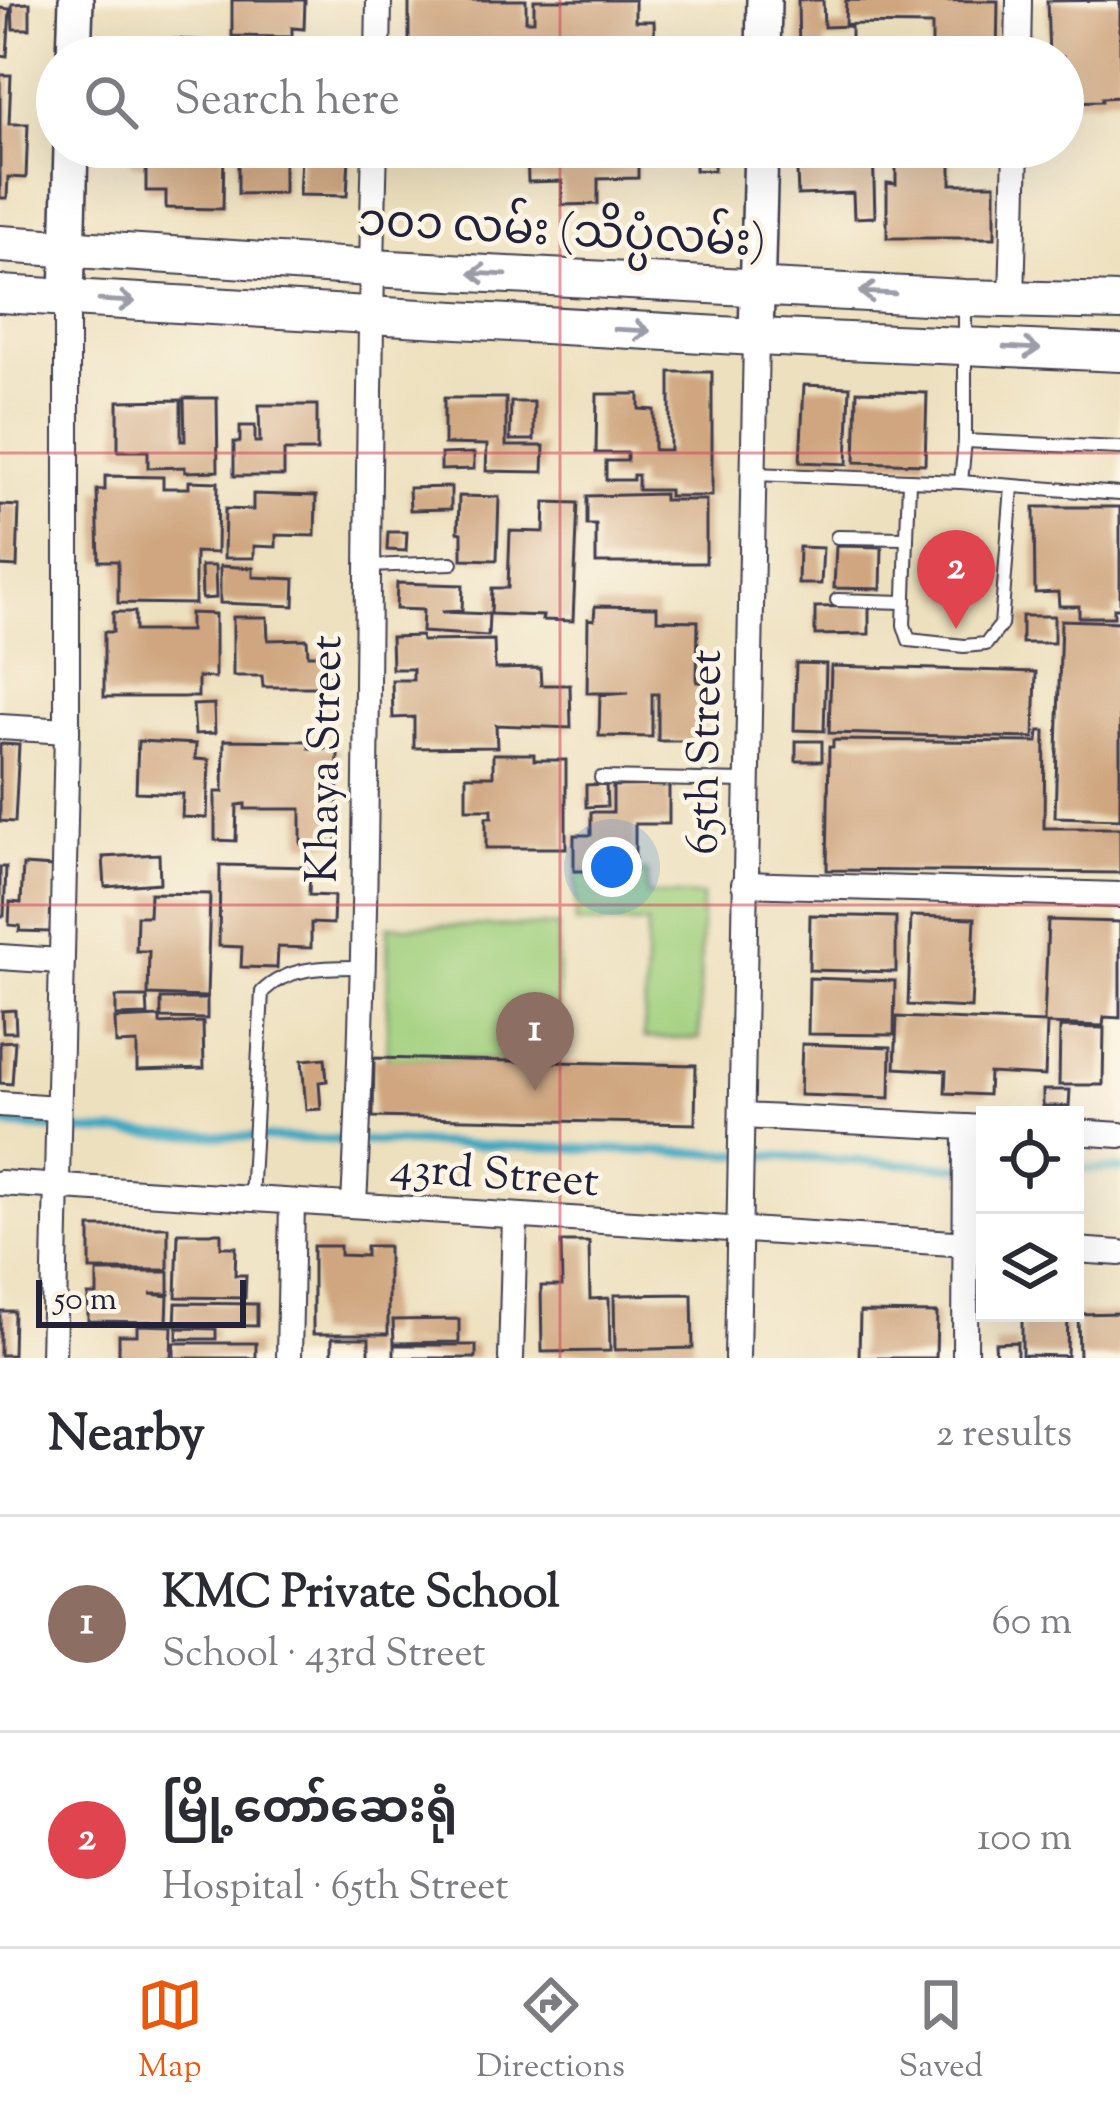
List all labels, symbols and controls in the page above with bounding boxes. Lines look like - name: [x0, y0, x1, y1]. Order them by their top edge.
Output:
- search box: [36, 36, 1084, 168]
- icon: search: [78, 69, 144, 135]
- text: Search here: [174, 70, 400, 135]
- street label: ၁၀၁ လမ်း (သိပ္ပံလမ်း): [356, 187, 768, 278]
- one-way arrow: [469, 262, 508, 285]
- one-way arrow: [858, 281, 897, 304]
- one-way arrow: [97, 290, 136, 313]
- one-way arrow: [612, 318, 651, 341]
- one-way arrow: [1002, 337, 1041, 360]
- pin: 2: [917, 530, 995, 629]
- street label: Khaya Street: [293, 635, 362, 884]
- street label: 65th Street: [673, 649, 742, 855]
- your location: [582, 837, 642, 897]
- pin: 1: [496, 992, 574, 1091]
- map controls: [976, 1106, 1084, 1322]
- button: locate: [976, 1106, 1084, 1214]
- street label: 43rd Street: [388, 1138, 601, 1217]
- button: layers: [976, 1214, 1084, 1322]
- scale bar: [36, 1274, 246, 1327]
- text: 50 m: [54, 1277, 117, 1325]
- text: Nearby: [48, 1400, 205, 1473]
- text: 2 results: [936, 1408, 1072, 1464]
- text: KMC Private School: [162, 1563, 560, 1628]
- text: 1: [80, 1596, 94, 1652]
- text: 60 m: [991, 1596, 1072, 1652]
- text: School · 43rd Street: [162, 1628, 486, 1684]
- text: မြို့တော်ဆေးရုံ: [162, 1779, 457, 1844]
- text: 2: [78, 1812, 96, 1868]
- text: 100 m: [977, 1812, 1072, 1868]
- text: Hospital · 65th Street: [162, 1861, 509, 1917]
- tab: Map: [137, 1972, 203, 2092]
- tab: Directions: [476, 1972, 625, 2092]
- tab: Saved: [899, 1972, 983, 2092]

